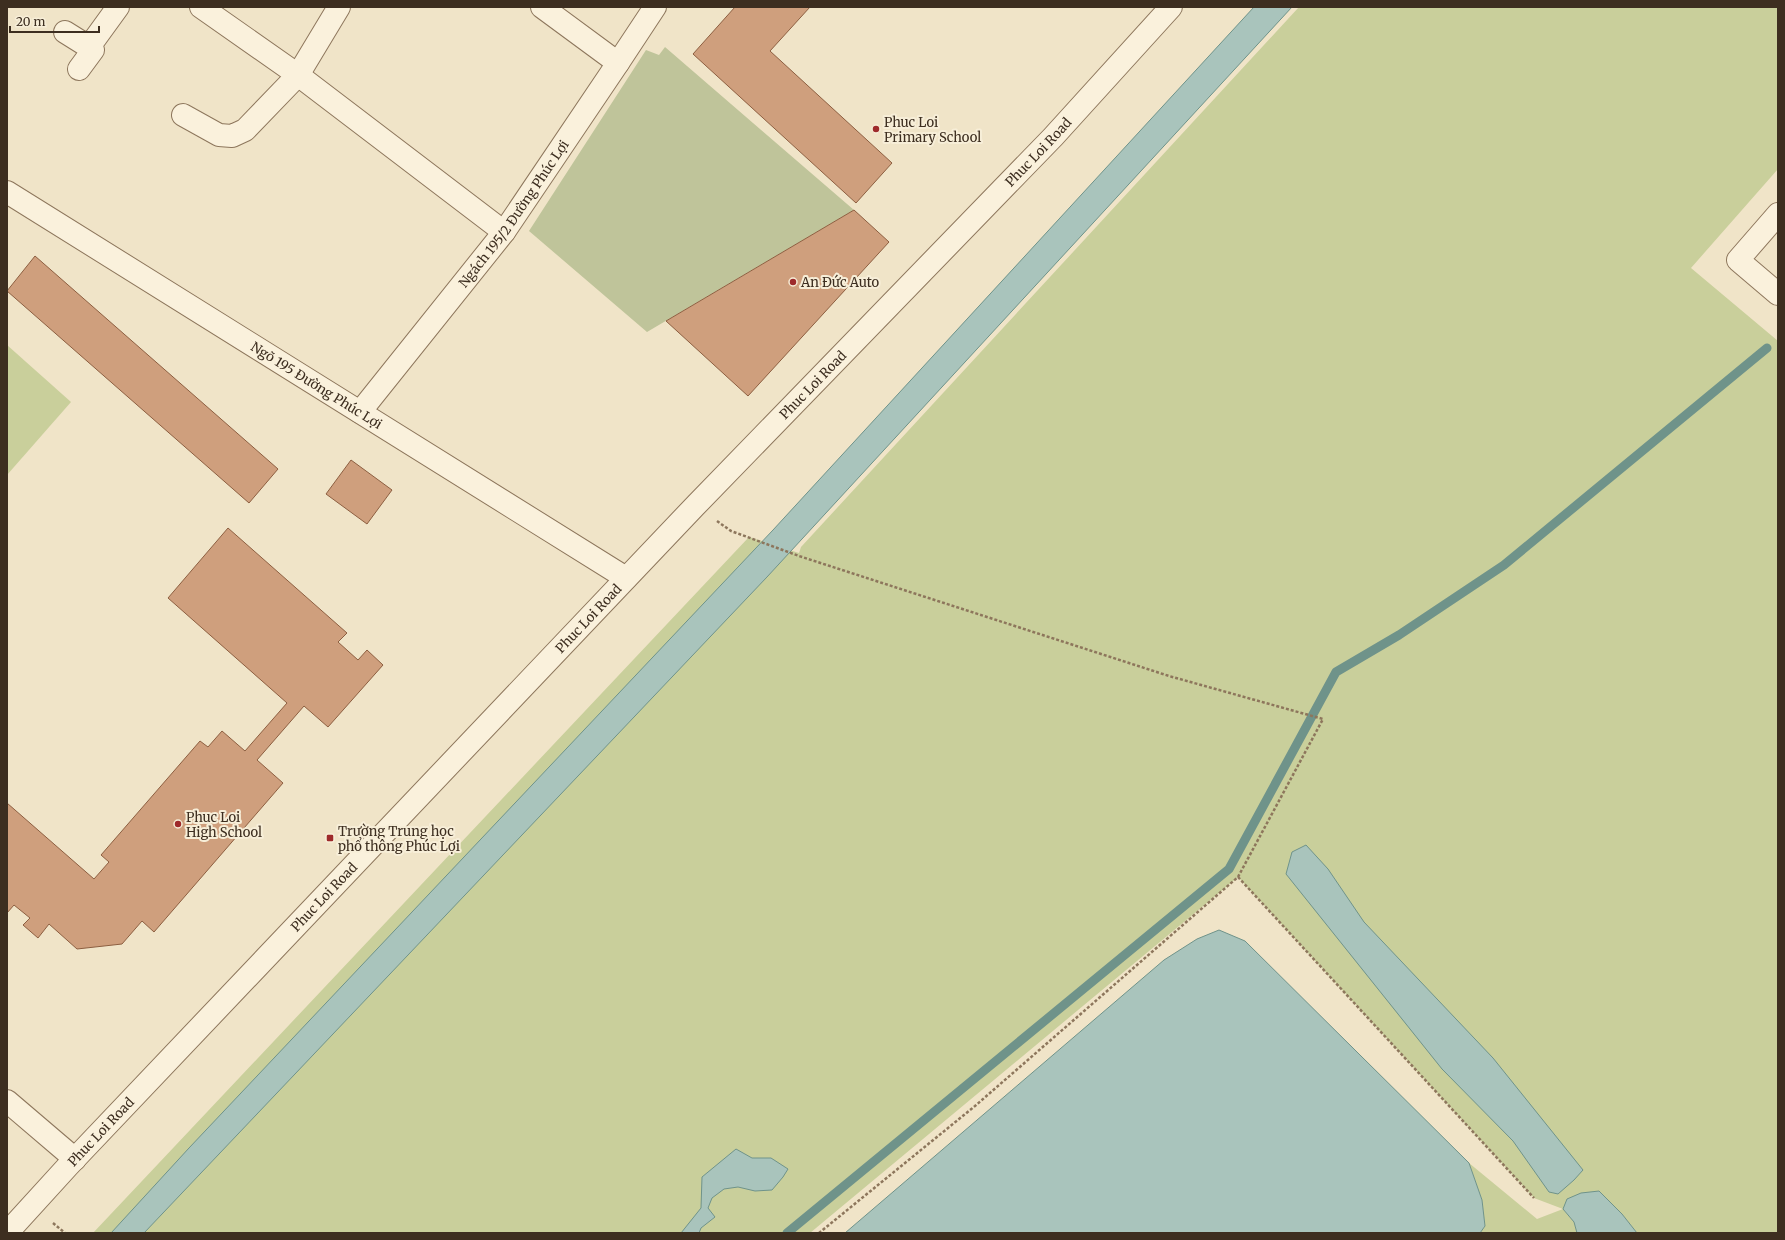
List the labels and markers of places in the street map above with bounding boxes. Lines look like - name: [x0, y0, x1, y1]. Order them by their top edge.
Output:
- place label: Phuc Loi Primary School: [884, 114, 981, 146]
- marker: Phuc Loi Primary School: [871, 124, 881, 134]
- place label: An Đức Auto: [800, 274, 879, 291]
- marker: An Đức Auto: [788, 277, 798, 287]
- place label: Phuc Loi High School: [186, 809, 262, 841]
- marker: Phuc Loi High School: [173, 819, 183, 829]
- place label: Trường Trung học phổ thông Phúc Lợi: [338, 823, 460, 855]
- marker: Trường Trung học phổ thông Phúc Lợi: [325, 833, 335, 843]

